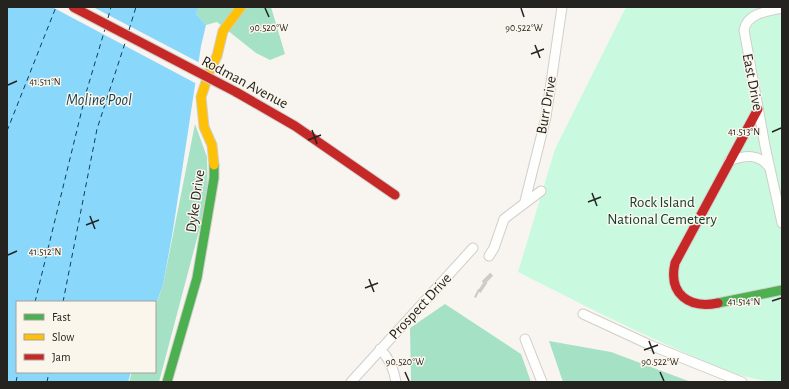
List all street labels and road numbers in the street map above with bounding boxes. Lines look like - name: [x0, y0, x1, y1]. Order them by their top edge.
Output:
- street label: East Drive: [740, 52, 765, 112]
- street label: Rodman Avenue: [199, 53, 291, 112]
- street label: Burr Drive: [534, 75, 559, 135]
- street label: Dyke Drive: [184, 169, 207, 233]
- street label: Prospect Drive: [386, 270, 455, 342]

